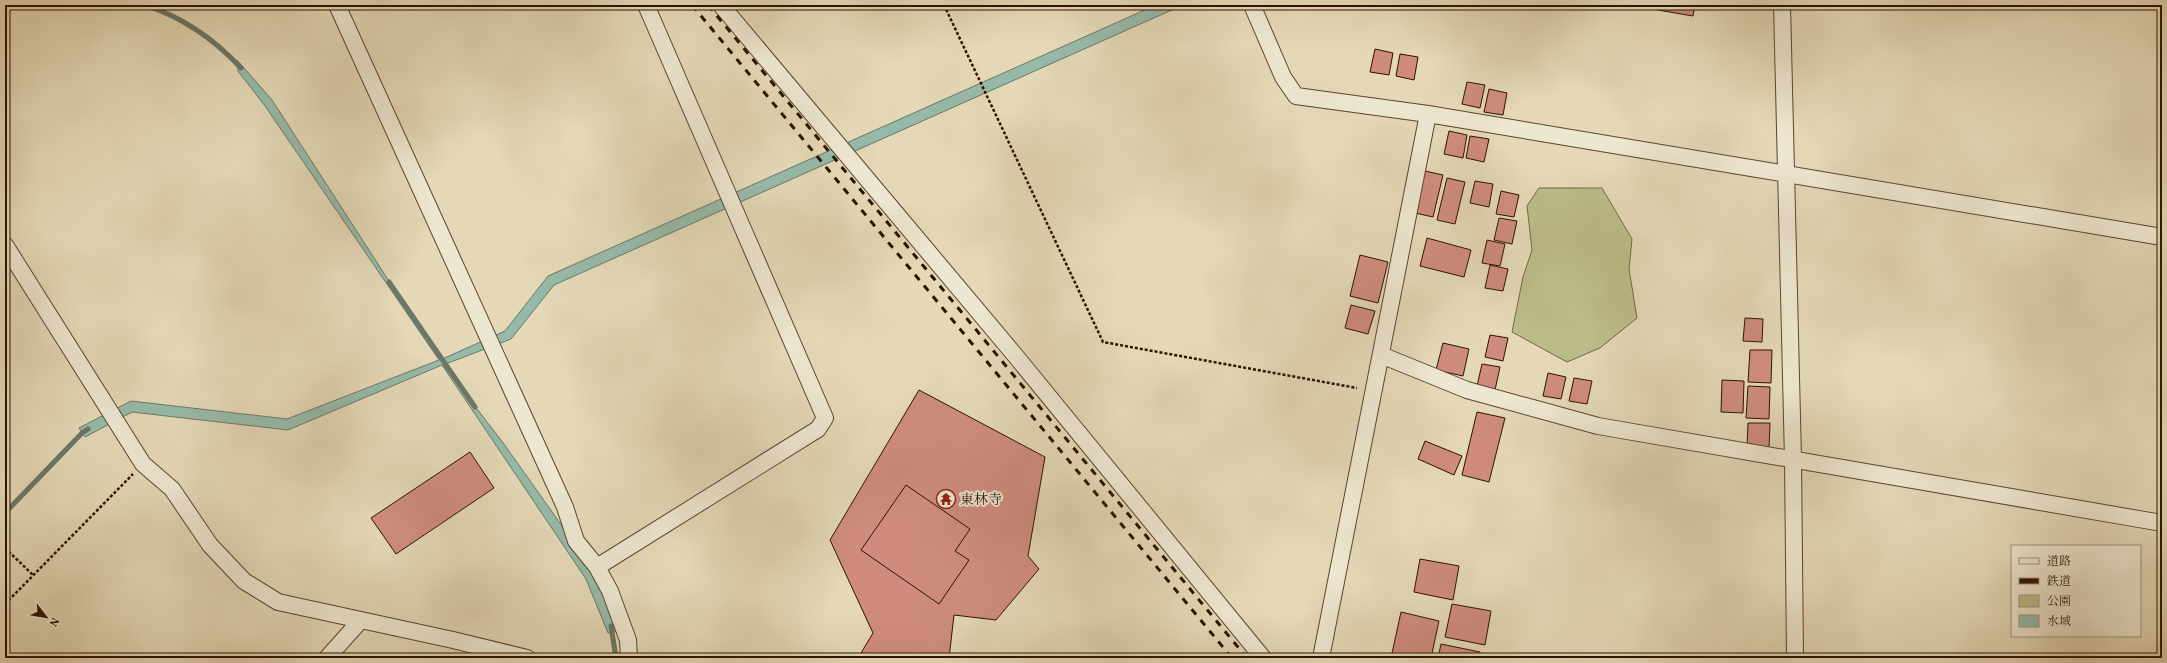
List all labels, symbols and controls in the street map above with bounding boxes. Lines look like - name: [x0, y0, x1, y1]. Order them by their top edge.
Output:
- temple icon: 東林寺: [935, 488, 957, 510]
- place label: 東林寺: [960, 491, 1002, 510]
- legend: [2011, 545, 2141, 637]
- text: 道路: [2047, 554, 2071, 570]
- text: 鉄道: [2046, 574, 2071, 590]
- text: 公園: [2047, 594, 2071, 610]
- north arrow: [26, 597, 66, 637]
- text: N: [45, 614, 62, 629]
- text: 水域: [2047, 614, 2071, 630]

